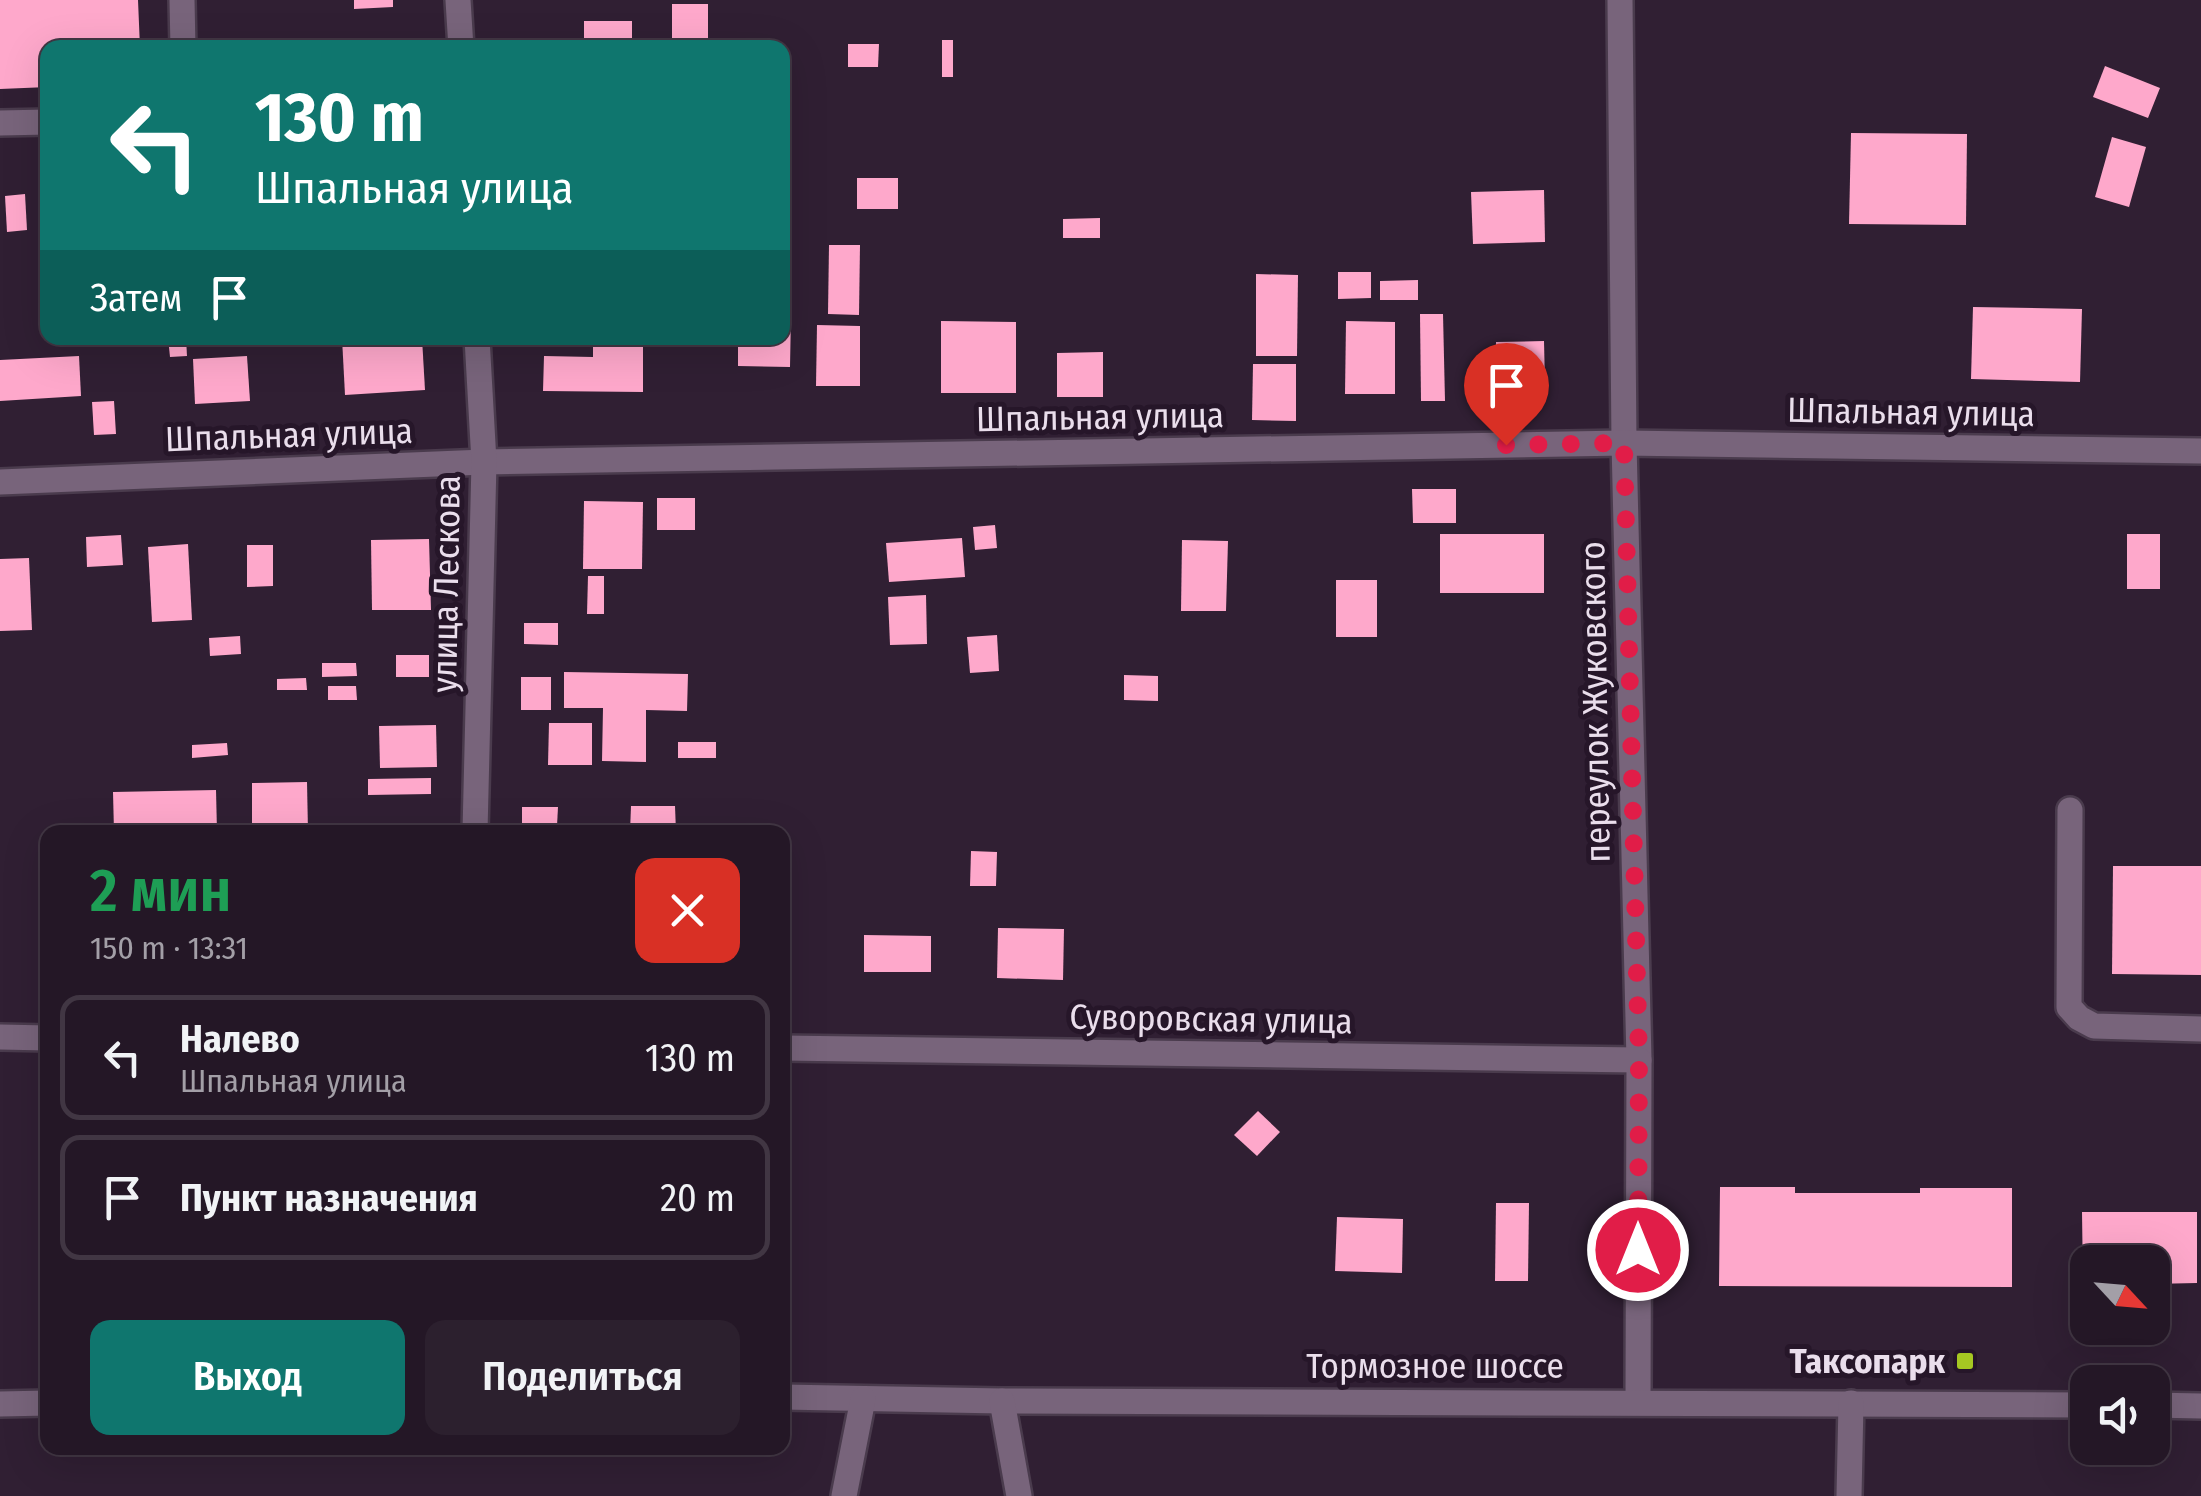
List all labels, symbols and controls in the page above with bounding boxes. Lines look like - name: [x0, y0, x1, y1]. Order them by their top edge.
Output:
- text: 130 m: [255, 76, 424, 160]
- icon: left: [90, 80, 220, 210]
- text: Шпальная улица: [255, 161, 574, 215]
- icon: arrive: [202, 270, 257, 325]
- text: Затем: [90, 275, 182, 321]
- pin: [1464, 343, 1549, 446]
- icon: arrive: [1479, 358, 1534, 413]
- street label: Шпальная улица: [1787, 389, 2035, 435]
- street label: Шпальная улица: [976, 394, 1224, 440]
- street label: Шпальная улица: [164, 410, 414, 460]
- street label: улица Лескова: [423, 475, 469, 693]
- street label: переулок Жуковского: [1571, 541, 1619, 863]
- text: 2 мин: [90, 855, 231, 927]
- button: close: [635, 858, 740, 963]
- text: 150 m · 13:31: [90, 929, 248, 967]
- street label: Суворовская улица: [1069, 996, 1353, 1042]
- text: Налево: [180, 1016, 300, 1062]
- icon: left: [95, 1030, 150, 1085]
- text: 130 m: [645, 1035, 735, 1081]
- text: Шпальная улица: [180, 1062, 407, 1100]
- icon: arrive: [95, 1170, 150, 1225]
- text: Пункт назначения: [180, 1175, 478, 1221]
- text: 20 m: [660, 1175, 735, 1221]
- position arrow: [1586, 1198, 1690, 1302]
- north arrow: [2070, 1245, 2170, 1345]
- map controls: [2070, 1245, 2170, 1465]
- button: Выход: [90, 1320, 405, 1435]
- button: Поделиться: [425, 1320, 740, 1435]
- place label: Таксопарк: [1789, 1340, 1945, 1382]
- street label: Тормозное шоссе: [1306, 1345, 1564, 1387]
- marker: Таксопарк: [1954, 1350, 1976, 1372]
- button: sound: [2070, 1365, 2170, 1465]

